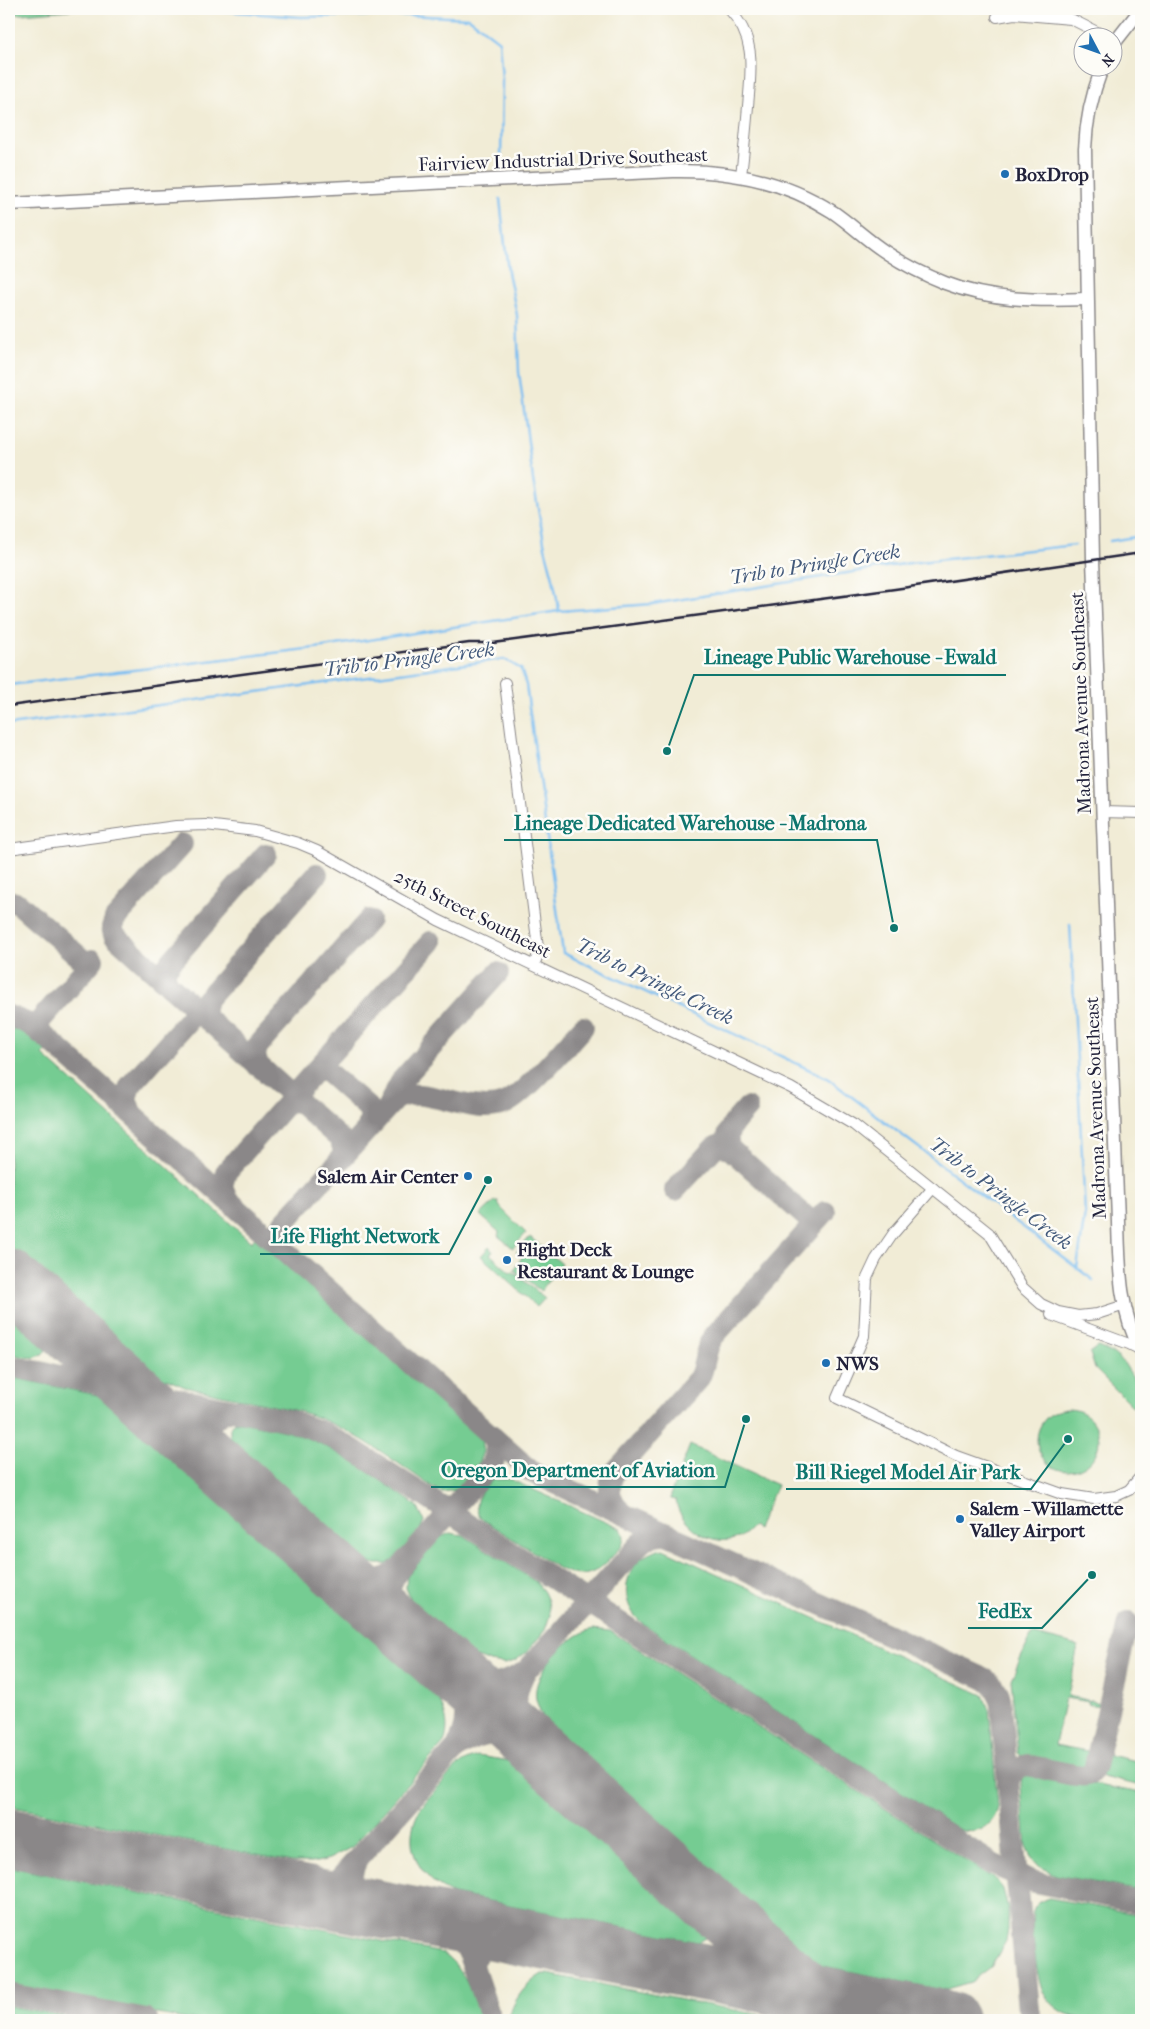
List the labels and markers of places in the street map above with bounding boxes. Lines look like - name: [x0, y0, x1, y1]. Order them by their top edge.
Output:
- place label: BoxDrop: [1015, 164, 1089, 186]
- marker: BoxDrop: [999, 168, 1011, 180]
- callout: Lineage Public Warehouse - Ewald: [694, 640, 1006, 675]
- callout: Lineage Dedicated Warehouse - Madrona: [504, 805, 877, 840]
- place label: Salem Air Center: [318, 1166, 459, 1188]
- marker: Salem Air Center: [462, 1170, 474, 1182]
- callout: Life Flight Network: [260, 1219, 449, 1254]
- place label: Flight Deck Restaurant & Lounge: [516, 1239, 694, 1283]
- marker: Flight Deck Restaurant & Lounge: [501, 1254, 513, 1266]
- place label: NWS: [836, 1353, 879, 1375]
- marker: NWS: [820, 1357, 832, 1369]
- callout: Oregon Department of Aviation: [431, 1452, 725, 1487]
- callout: Bill Riegel Model Air Park: [786, 1454, 1031, 1489]
- place label: Salem - Willamette Valley Airport: [969, 1498, 1124, 1542]
- marker: Salem - Willamette Valley Airport: [954, 1513, 966, 1525]
- callout: FedEx: [968, 1593, 1042, 1628]

